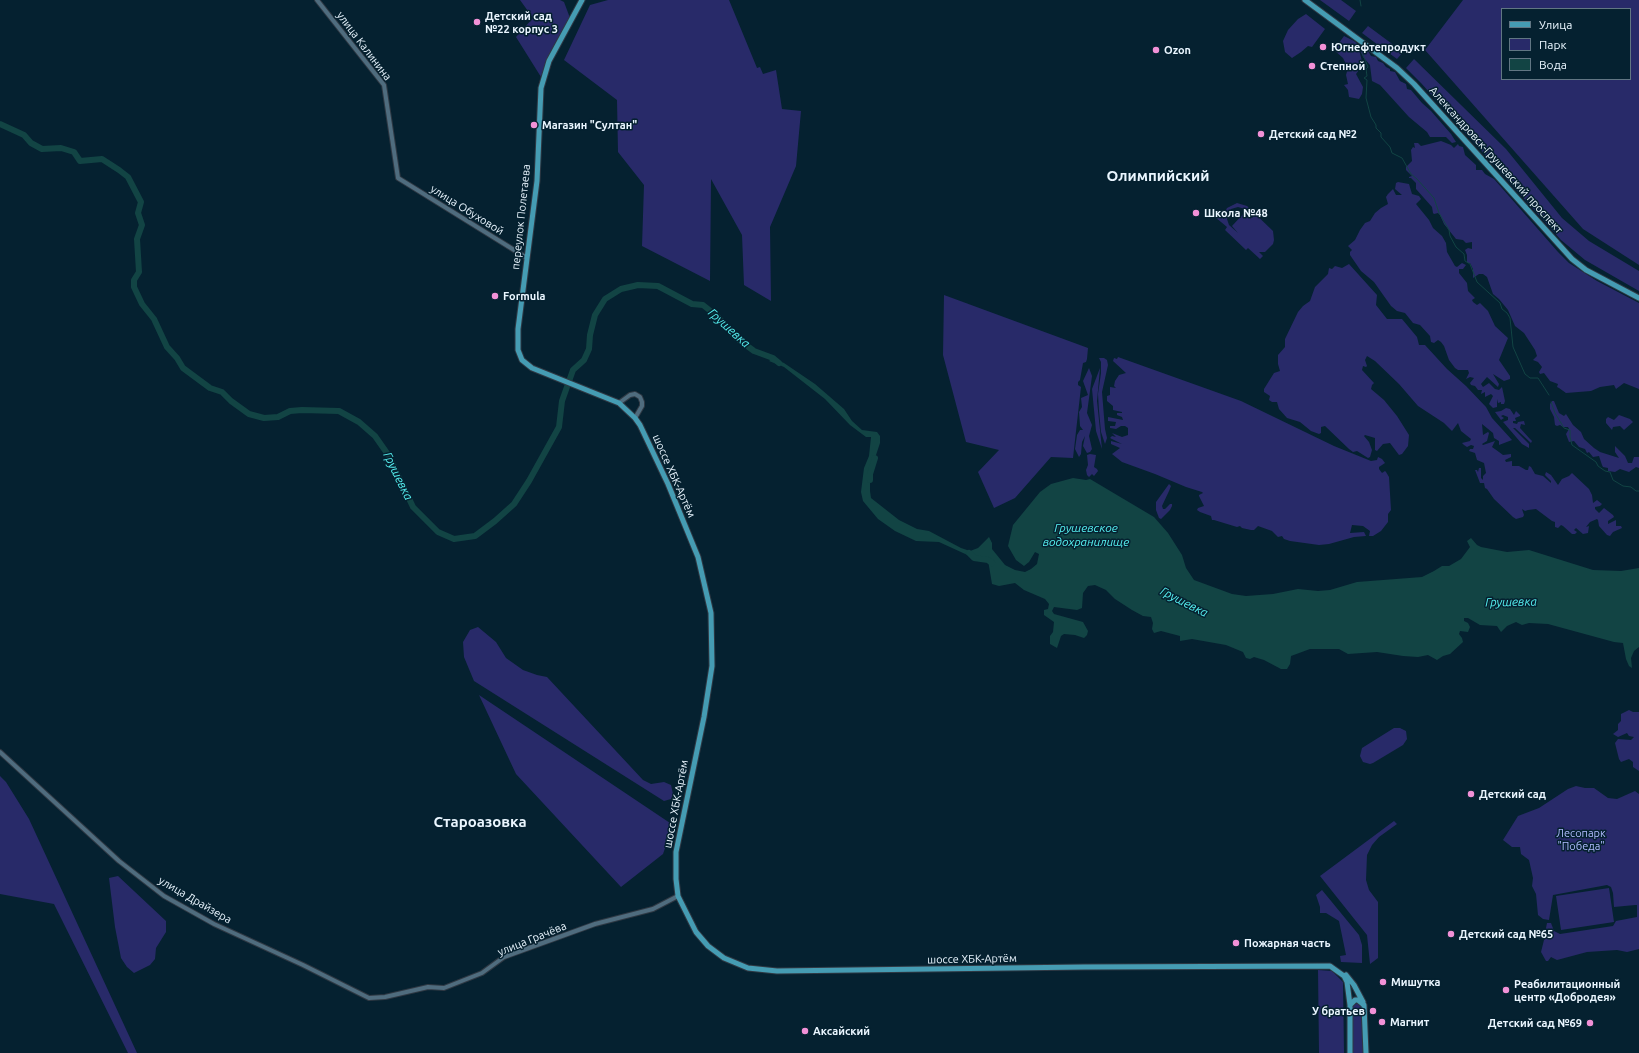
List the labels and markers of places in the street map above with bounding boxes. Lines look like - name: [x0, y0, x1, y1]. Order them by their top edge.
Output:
- place label: Детский сад №22 корпус 3: [485, 9, 558, 35]
- marker: Детский сад №22 корпус 3: [472, 17, 482, 27]
- place label: Югнефтепродукт: [1331, 40, 1426, 54]
- marker: Югнефтепродукт: [1318, 42, 1328, 52]
- place label: Ozon: [1164, 43, 1191, 57]
- marker: Ozon: [1151, 45, 1161, 55]
- place label: Степной: [1320, 59, 1365, 73]
- marker: Степной: [1307, 61, 1317, 71]
- place label: Магазин "Султан": [542, 118, 637, 132]
- marker: Магазин "Султан": [529, 120, 539, 130]
- place label: Детский сад №2: [1269, 127, 1357, 141]
- marker: Детский сад №2: [1256, 129, 1266, 139]
- place label: Школа №48: [1204, 206, 1268, 220]
- marker: Школа №48: [1191, 208, 1201, 218]
- place label: Formula: [503, 289, 546, 303]
- marker: Formula: [490, 291, 500, 301]
- place label: Детский сад: [1479, 787, 1546, 801]
- marker: Детский сад: [1466, 789, 1476, 799]
- place label: Детский сад №65: [1459, 927, 1553, 941]
- marker: Детский сад №65: [1446, 929, 1456, 939]
- place label: Пожарная часть: [1244, 936, 1330, 950]
- marker: Пожарная часть: [1231, 938, 1241, 948]
- place label: Мишутка: [1391, 975, 1441, 989]
- marker: Мишутка: [1378, 977, 1388, 987]
- place label: Реабилитационный центр «Добродея»: [1514, 977, 1620, 1003]
- marker: Реабилитационный центр «Добродея»: [1501, 985, 1511, 995]
- place label: У братьев: [1312, 1004, 1365, 1018]
- marker: У братьев: [1368, 1006, 1378, 1016]
- place label: Магнит: [1390, 1015, 1429, 1029]
- place label: Детский сад №69: [1488, 1016, 1582, 1030]
- marker: Магнит: [1377, 1017, 1387, 1027]
- marker: Детский сад №69: [1585, 1018, 1595, 1028]
- place label: Аксайский: [813, 1024, 870, 1038]
- marker: Аксайский: [800, 1026, 810, 1036]

